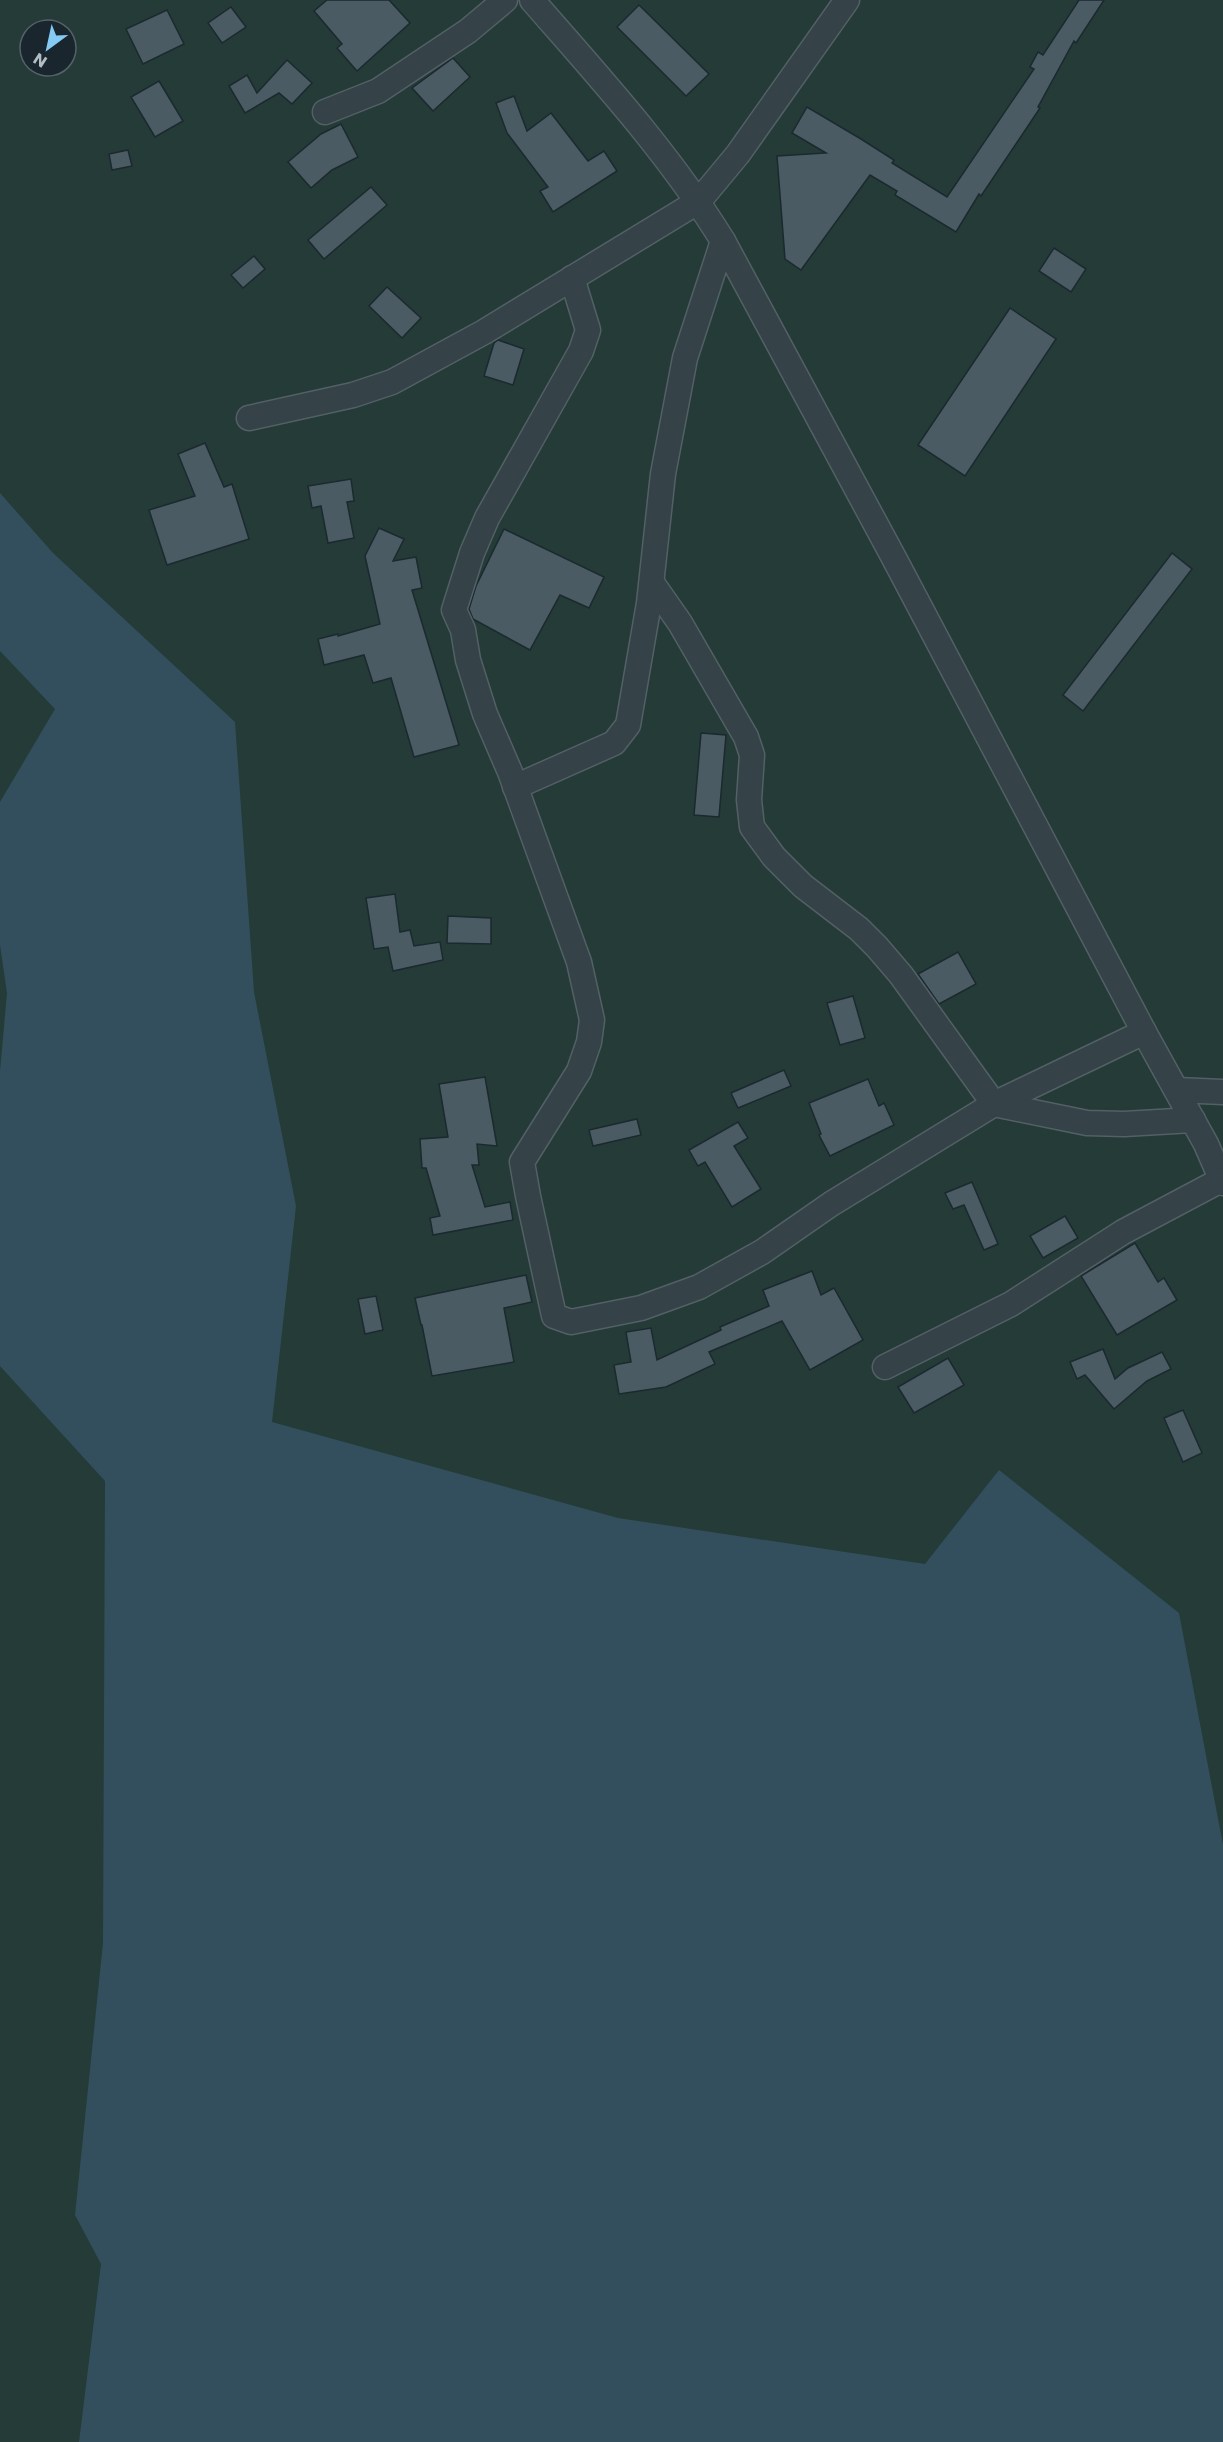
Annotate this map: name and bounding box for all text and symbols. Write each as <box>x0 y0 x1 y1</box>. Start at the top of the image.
north arrow <box>18 18 78 78</box>
text: N <box>29 47 51 73</box>

